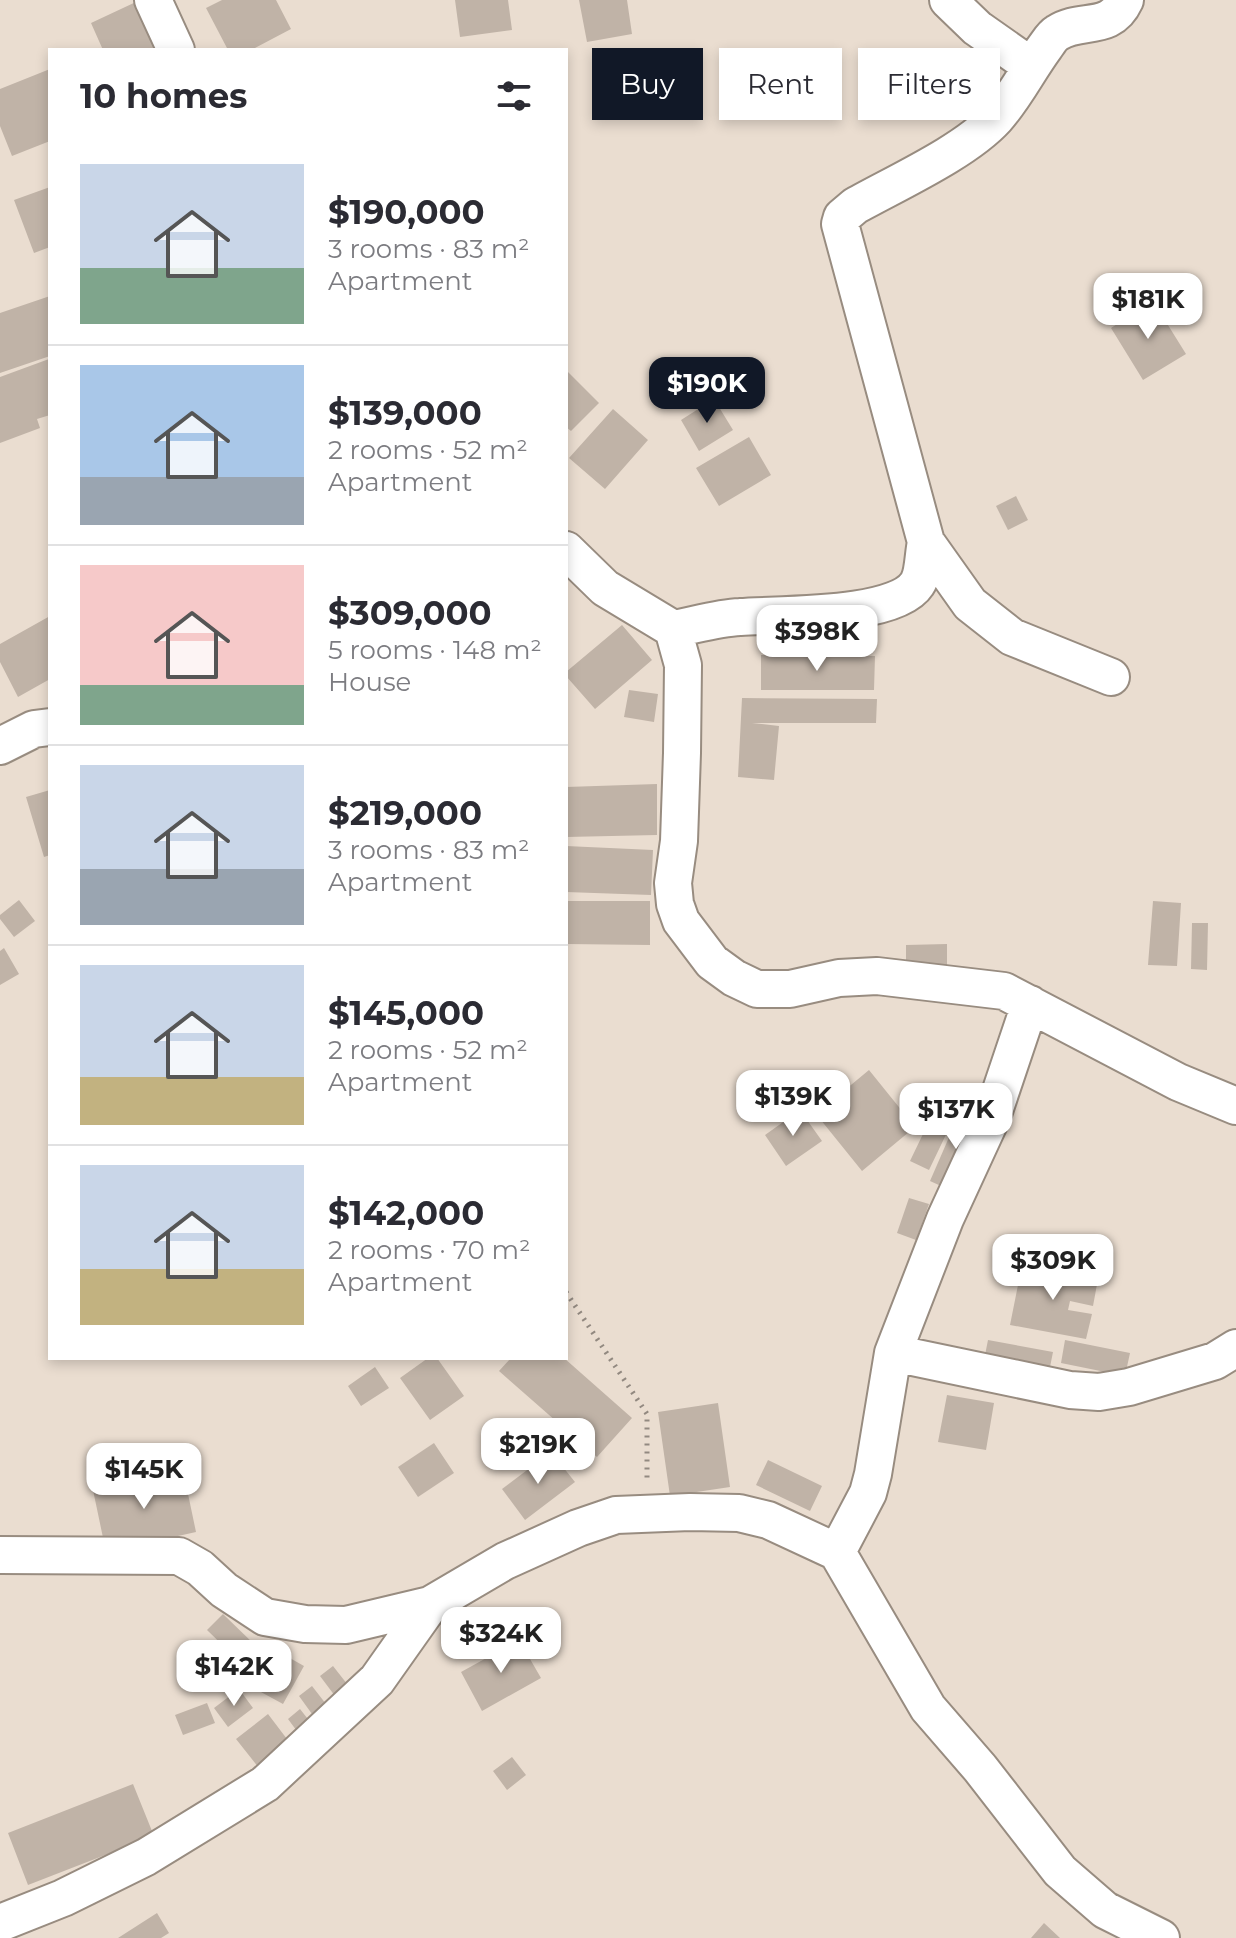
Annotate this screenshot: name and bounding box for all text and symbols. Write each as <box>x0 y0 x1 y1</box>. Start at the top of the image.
chip: Buy <box>592 48 703 120</box>
chip: Rent <box>719 48 842 120</box>
chip: Filters <box>858 48 1000 120</box>
icon: filters <box>492 74 536 118</box>
text: 10 homes <box>80 75 247 117</box>
text: $190,000 <box>328 191 485 233</box>
icon: home <box>144 196 240 292</box>
text: 3 rooms · 83 m² <box>328 233 529 265</box>
text: Apartment <box>328 265 472 297</box>
pin: $181K <box>1092 273 1204 341</box>
text: $181K <box>1111 283 1185 315</box>
pin: $190K <box>651 357 763 425</box>
text: $190K <box>667 367 747 399</box>
text: $139,000 <box>328 392 482 434</box>
icon: home <box>144 397 240 493</box>
text: 2 rooms · 52 m² <box>328 434 528 466</box>
text: Apartment <box>328 466 472 498</box>
text: $309,000 <box>328 592 492 634</box>
icon: home <box>144 597 240 693</box>
pin: $398K <box>761 605 873 673</box>
text: $398K <box>775 615 859 647</box>
text: 5 rooms · 148 m² <box>328 634 542 666</box>
text: House <box>328 666 411 698</box>
text: $219,000 <box>328 792 482 834</box>
icon: home <box>144 797 240 893</box>
text: 3 rooms · 83 m² <box>328 834 529 866</box>
text: Apartment <box>328 866 472 898</box>
text: $145,000 <box>328 992 484 1034</box>
icon: home <box>144 997 240 1093</box>
text: 2 rooms · 52 m² <box>328 1034 528 1066</box>
text: Apartment <box>328 1066 472 1098</box>
pin: $139K <box>737 1070 849 1138</box>
text: $139K <box>754 1080 832 1112</box>
pin: $137K <box>900 1083 1012 1151</box>
text: $137K <box>917 1093 995 1125</box>
text: $142,000 <box>328 1192 484 1234</box>
icon: home <box>144 1197 240 1293</box>
text: 2 rooms · 70 m² <box>328 1234 530 1266</box>
pin: $309K <box>997 1234 1109 1302</box>
text: $309K <box>1010 1244 1096 1276</box>
text: Apartment <box>328 1266 472 1298</box>
pin: $219K <box>482 1418 594 1486</box>
text: $219K <box>499 1428 577 1460</box>
pin: $145K <box>88 1443 200 1511</box>
text: $145K <box>104 1453 184 1485</box>
pin: $324K <box>445 1607 557 1675</box>
text: $324K <box>459 1617 543 1649</box>
pin: $142K <box>178 1640 290 1708</box>
text: $142K <box>194 1650 274 1682</box>

